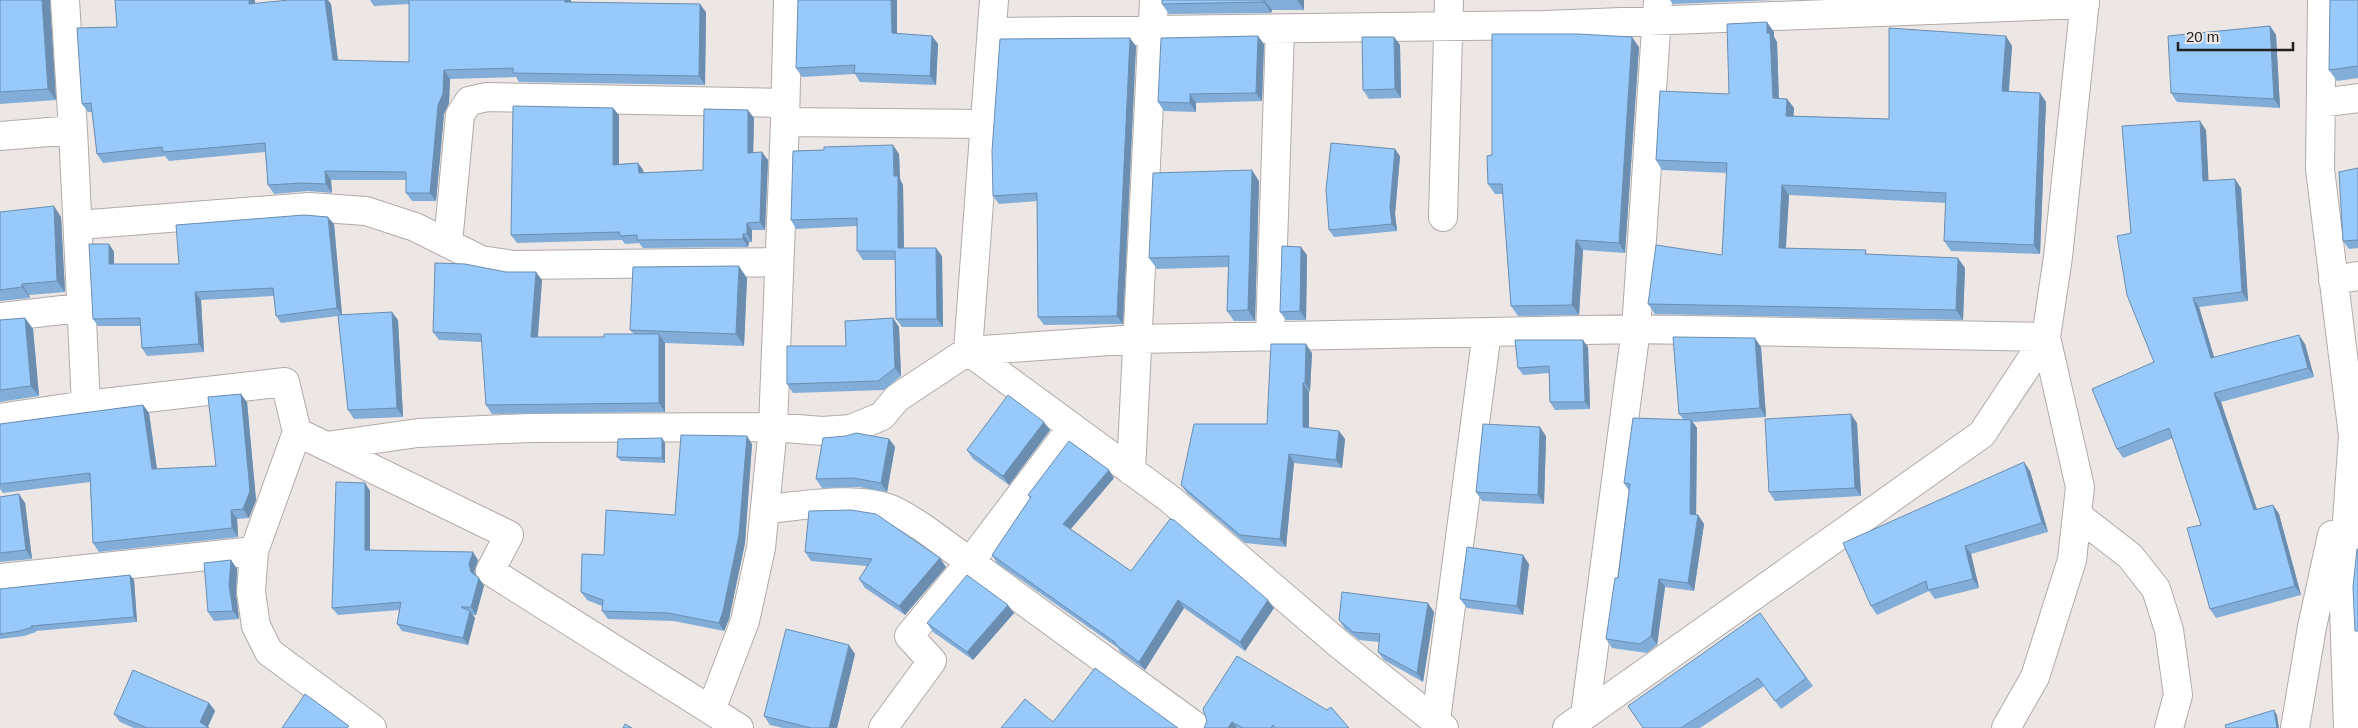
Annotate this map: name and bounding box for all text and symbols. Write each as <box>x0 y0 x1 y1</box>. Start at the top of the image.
scale bar <box>2178 20 2293 52</box>
text: 20 m <box>2186 28 2219 45</box>

